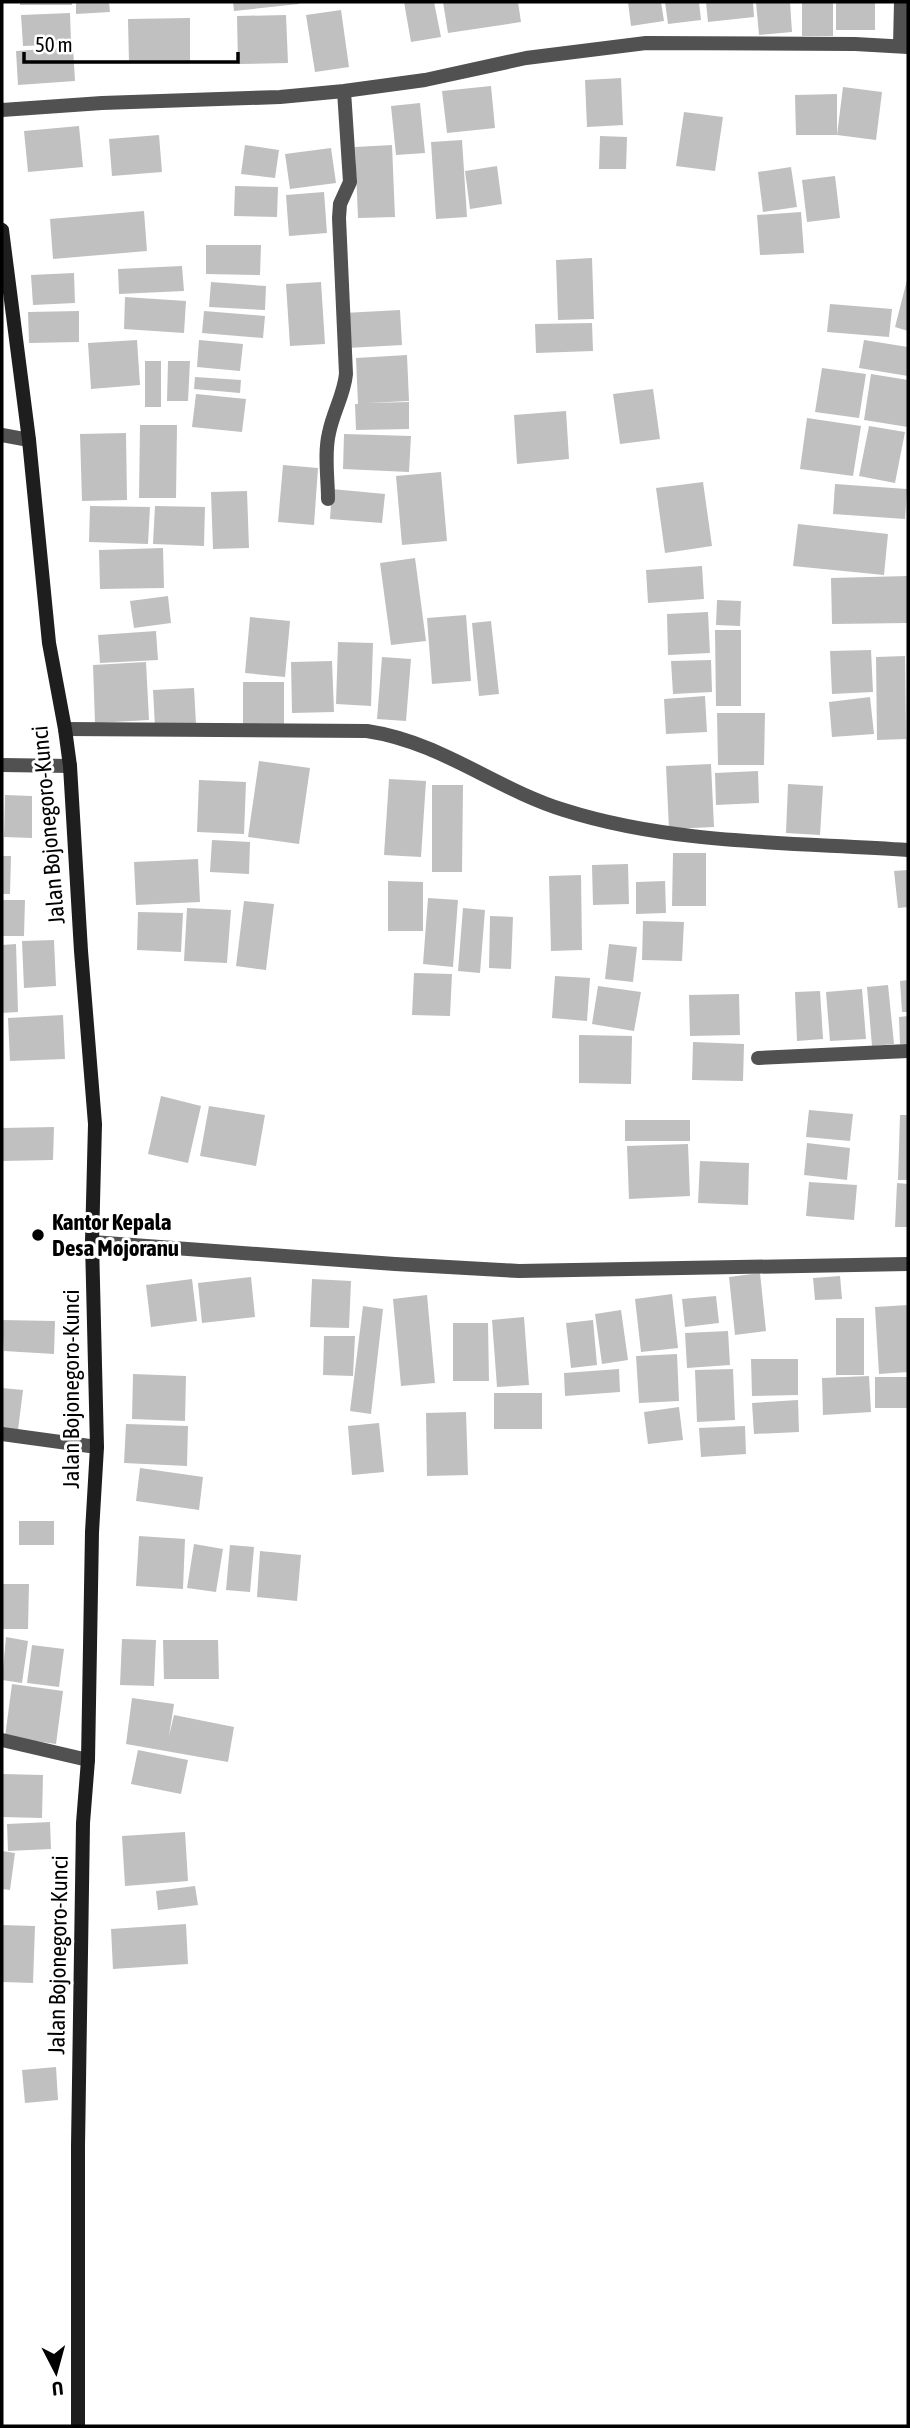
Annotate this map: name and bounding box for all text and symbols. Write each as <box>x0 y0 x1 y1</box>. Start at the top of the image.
scale bar <box>24 21 238 65</box>
text: 50 m <box>35 32 73 56</box>
street label: Jalan Bojonegoro-Kunci <box>26 725 70 925</box>
place label: Kantor Kepala Desa Mojoranu <box>52 1209 179 1261</box>
marker: Kantor Kepala Desa Mojoranu <box>30 1227 46 1243</box>
street label: Jalan Bojonegoro-Kunci <box>58 1289 84 1489</box>
street label: Jalan Bojonegoro-Kunci <box>43 1855 73 2055</box>
north arrow <box>21 2337 91 2407</box>
text: U <box>51 2377 65 2400</box>

